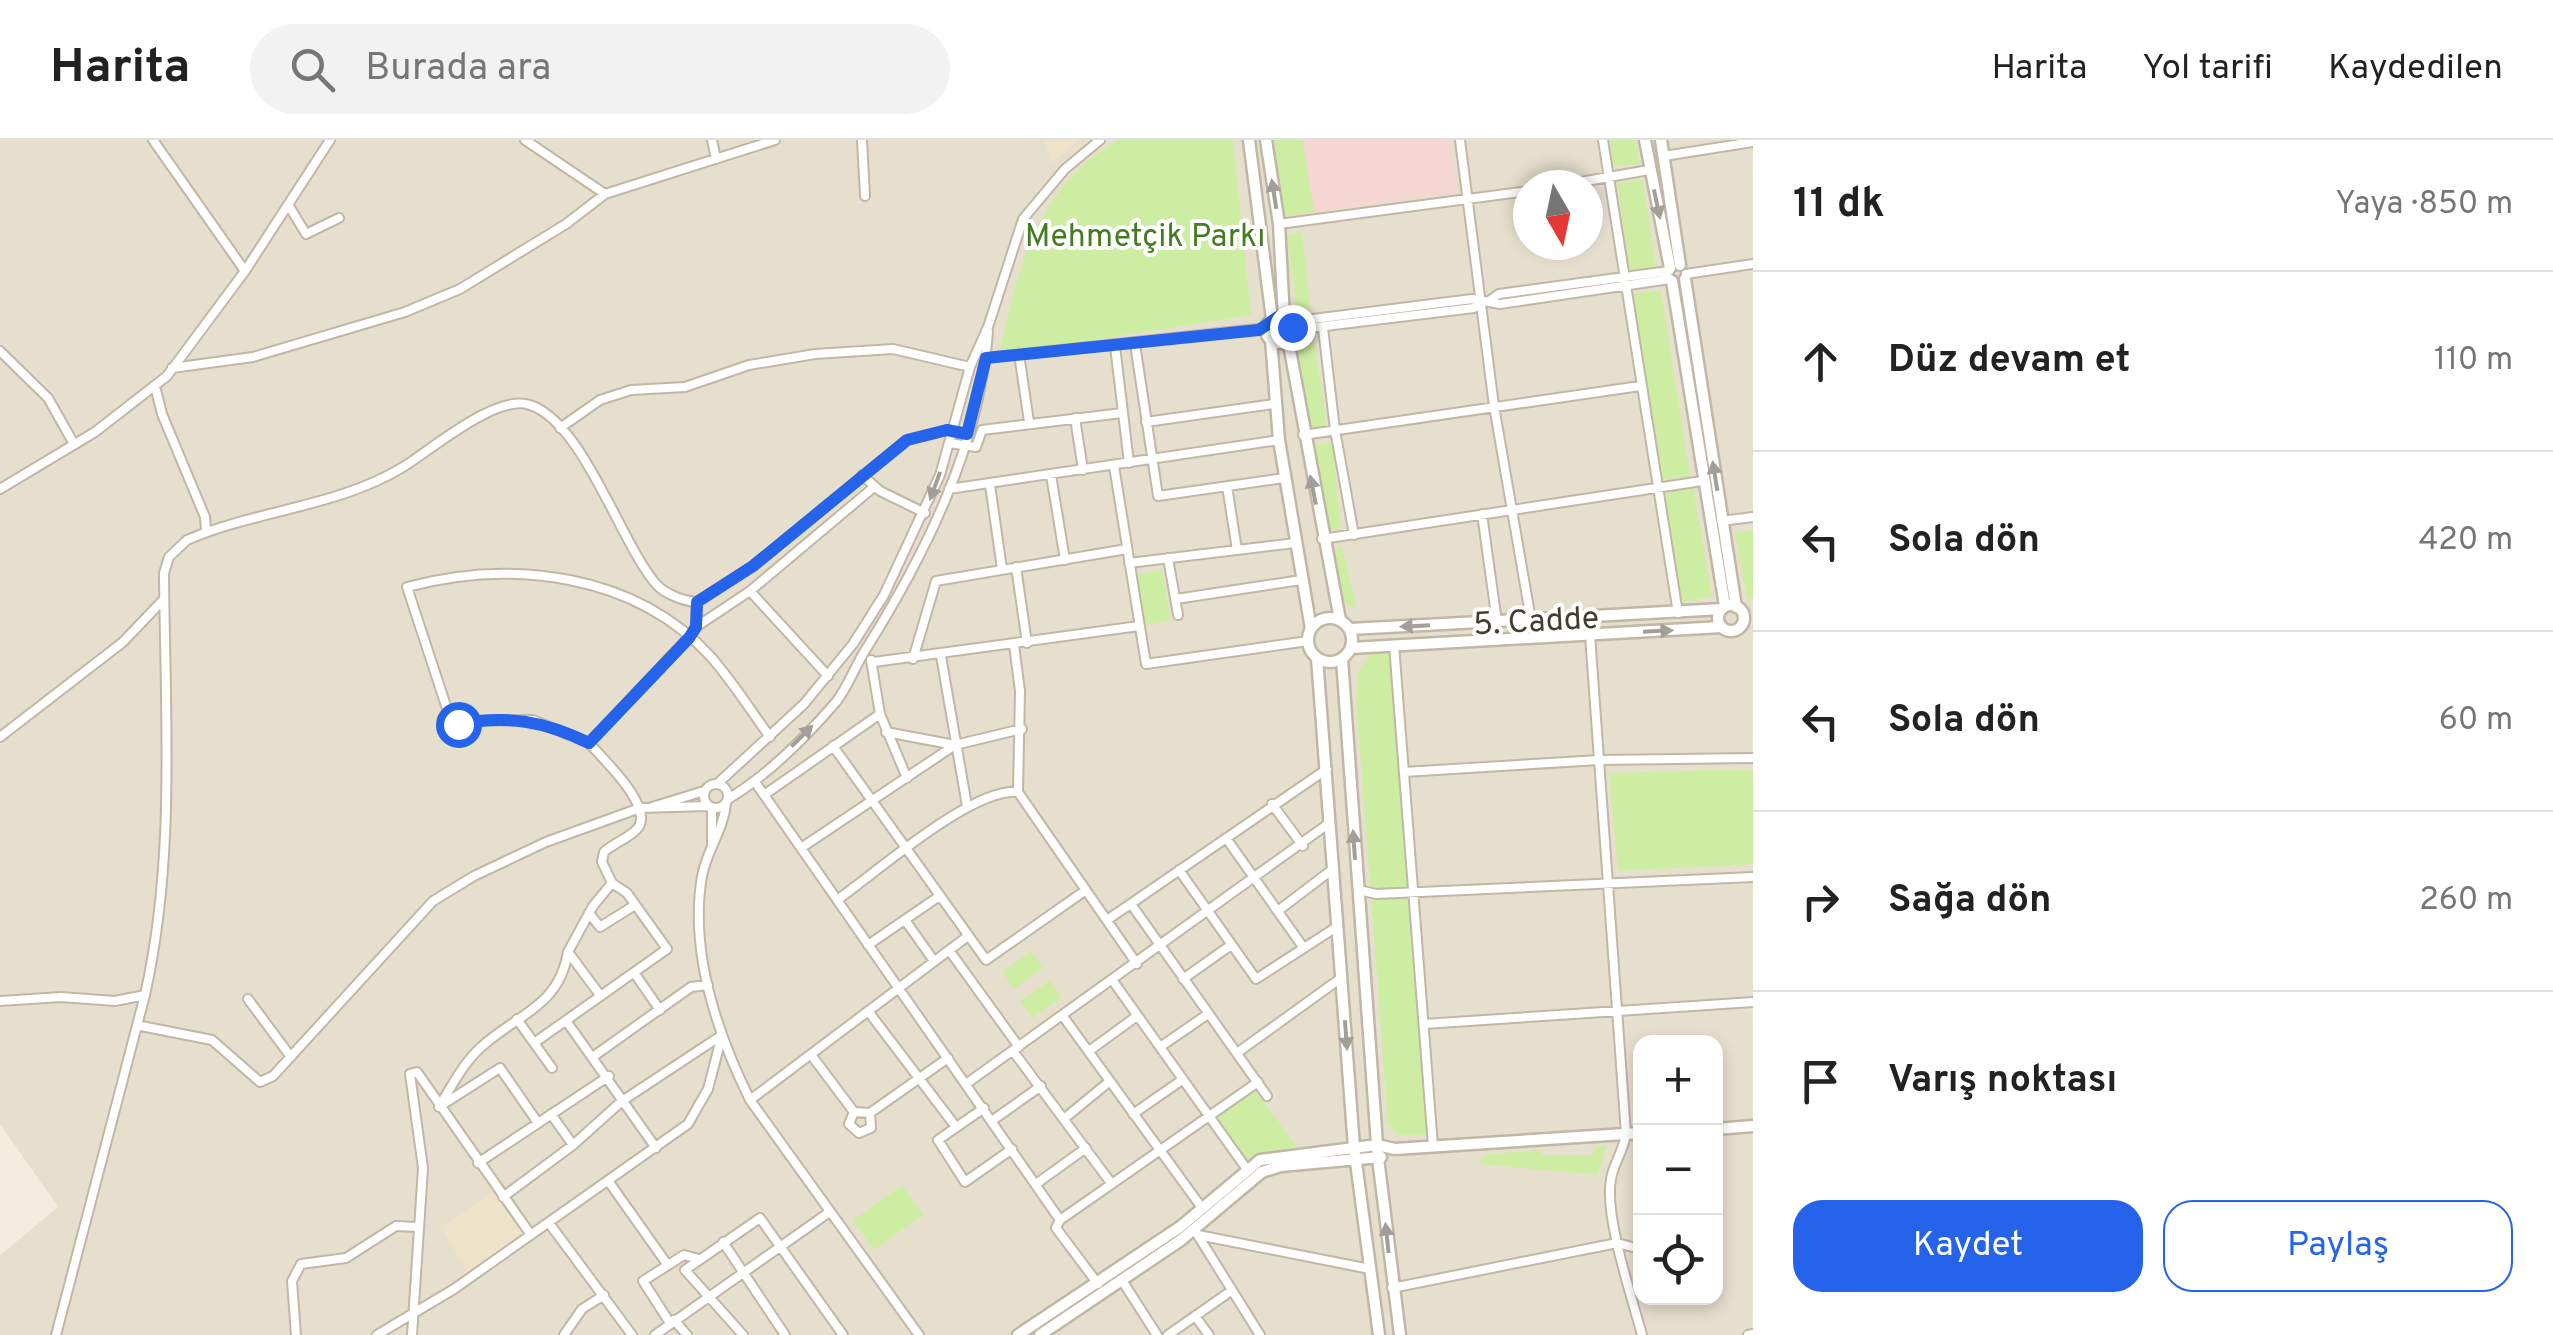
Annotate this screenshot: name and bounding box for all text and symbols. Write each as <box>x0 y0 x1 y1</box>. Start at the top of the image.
search box <box>250 24 950 114</box>
text: Harita <box>50 39 190 99</box>
icon: search <box>285 42 340 97</box>
text: Burada ara <box>365 45 551 94</box>
text: Harita <box>1991 47 2087 91</box>
text: Yol tarifi <box>2142 47 2273 91</box>
text: Kaydedilen <box>2328 47 2503 91</box>
north arrow <box>1513 170 1603 260</box>
one-way arrow <box>1266 178 1281 209</box>
text: 11 dk <box>1793 179 1885 232</box>
text: Yaya · 850 m <box>2335 185 2513 225</box>
one-way arrow <box>1649 189 1665 220</box>
park label: Mehmetçik Parkı <box>1025 218 1265 258</box>
route end <box>1270 305 1316 351</box>
icon: ahead <box>1793 334 1848 389</box>
text: Düz devam et <box>1888 337 2130 386</box>
text: 110 m <box>2434 341 2513 381</box>
one-way arrow <box>1706 460 1722 491</box>
one-way arrow <box>927 471 942 501</box>
one-way arrow <box>1305 474 1320 505</box>
icon: left <box>1793 514 1848 569</box>
text: Sola dön <box>1888 517 2040 566</box>
text: 420 m <box>2418 521 2513 561</box>
street label: 5. Cadde <box>1472 600 1600 646</box>
one-way arrow <box>1399 619 1431 635</box>
one-way arrow <box>1642 623 1674 639</box>
icon: left <box>1793 694 1848 749</box>
text: Sola dön <box>1888 697 2040 746</box>
text: 60 m <box>2439 701 2513 741</box>
route start <box>436 702 482 748</box>
one-way arrow <box>790 724 814 748</box>
one-way arrow <box>1346 828 1362 860</box>
icon: right <box>1793 874 1848 929</box>
text: Sağa dön <box>1888 877 2052 926</box>
text: 260 m <box>2419 881 2513 921</box>
one-way arrow <box>1338 1019 1354 1051</box>
map controls <box>1633 1035 1723 1305</box>
button: + <box>1633 1035 1723 1125</box>
icon: arrive <box>1793 1054 1848 1109</box>
text: Varış noktası <box>1888 1057 2117 1106</box>
button: − <box>1633 1125 1723 1215</box>
button: Kaydet <box>1793 1200 2143 1292</box>
button: Paylaş <box>2163 1200 2513 1292</box>
button: locate <box>1633 1215 1723 1305</box>
one-way arrow <box>1379 1222 1395 1254</box>

